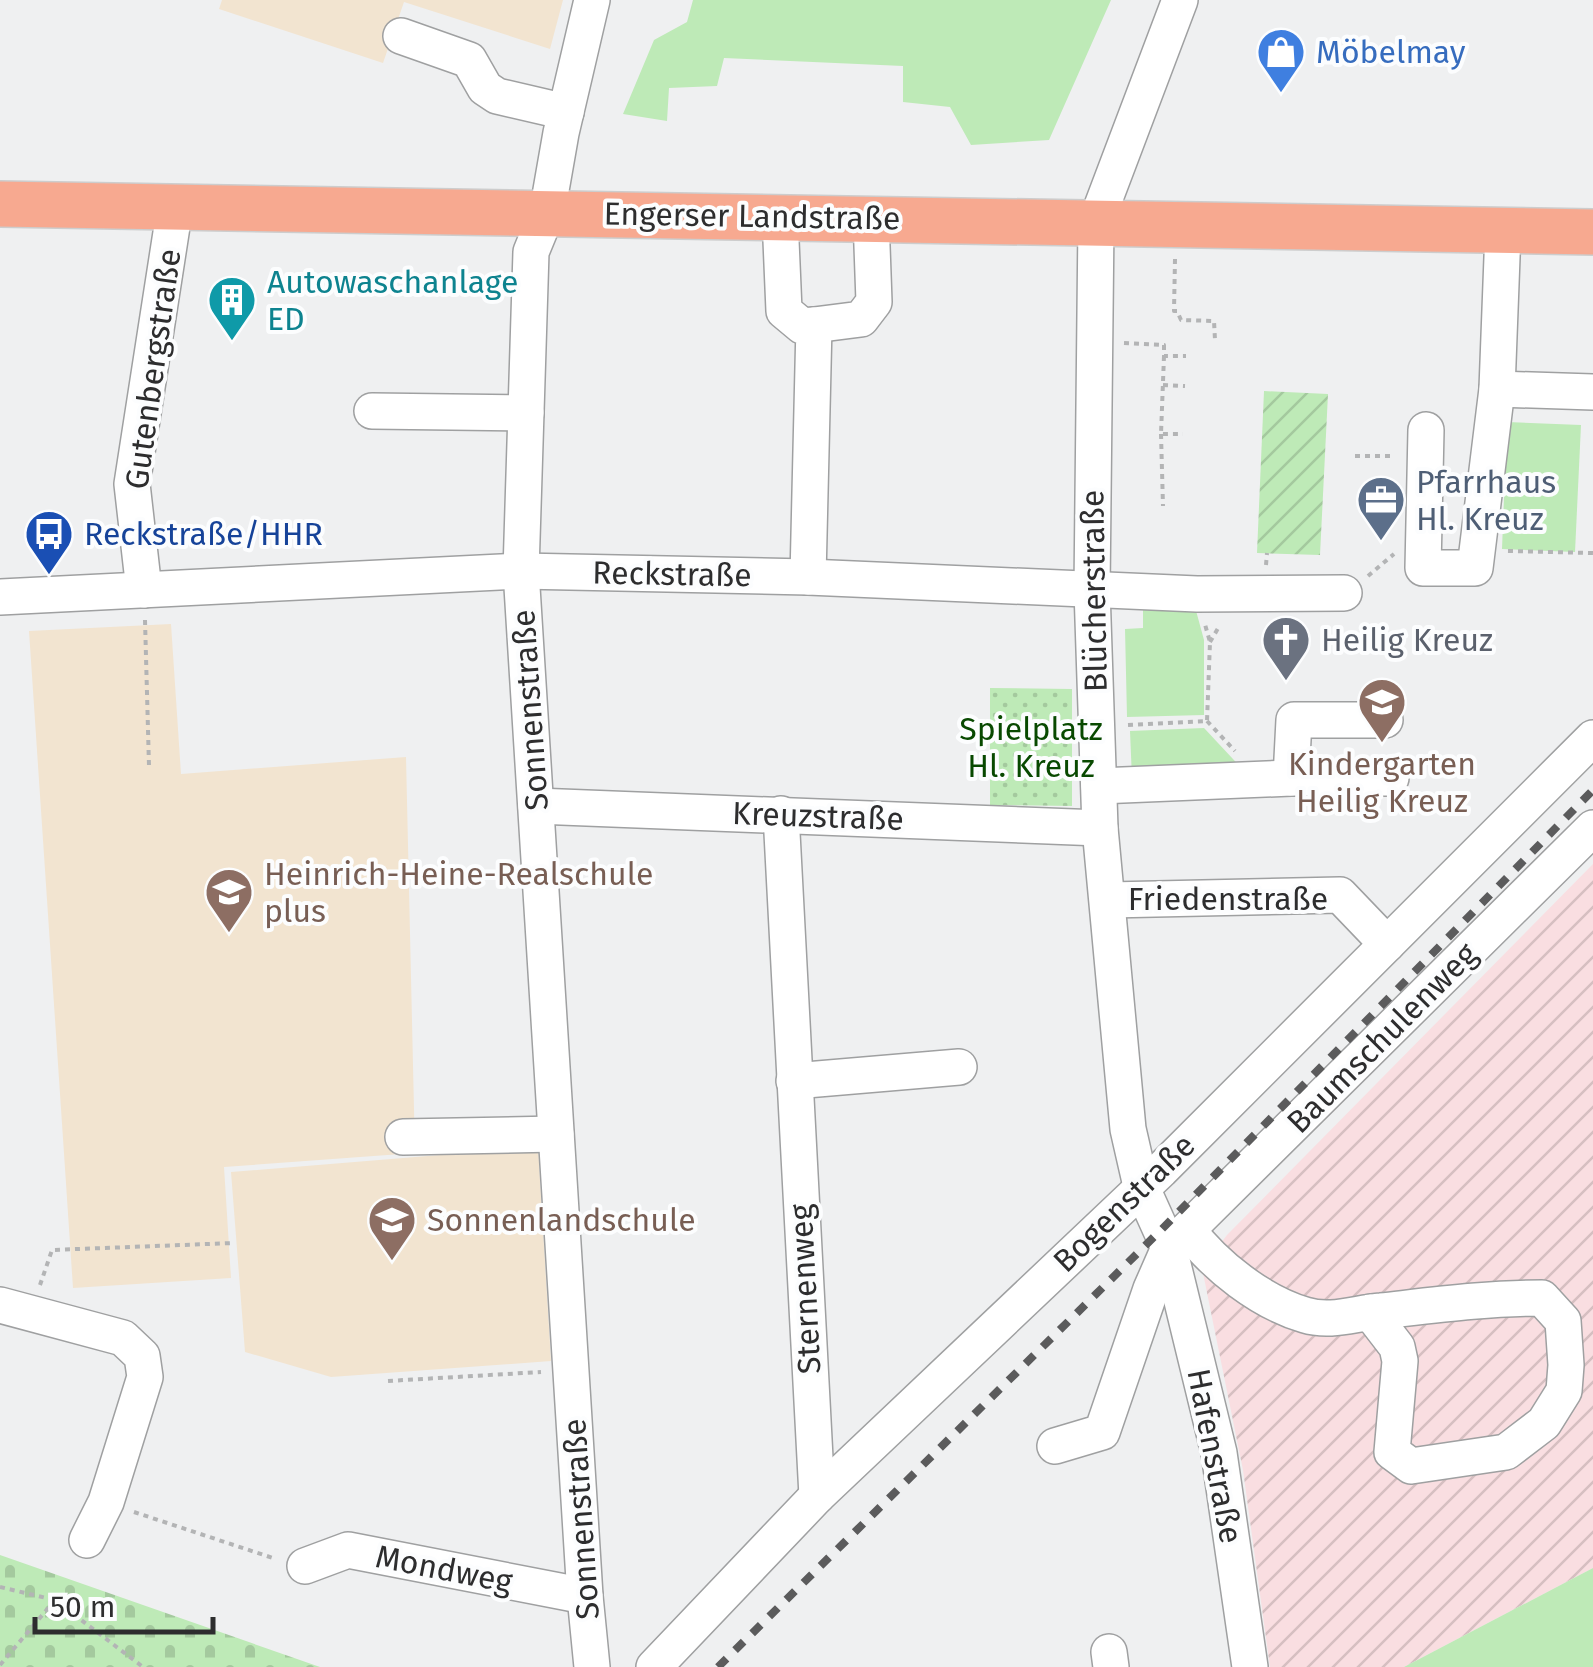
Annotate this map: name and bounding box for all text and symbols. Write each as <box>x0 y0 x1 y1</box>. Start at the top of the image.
shop icon: Möbelmay <box>1255 26 1307 94</box>
place label: Möbelmay <box>1316 33 1466 71</box>
street label: Engerser Landstraße <box>603 194 901 238</box>
street label: Gutenbergstraße <box>117 246 189 492</box>
place label: Autowaschanlage ED <box>267 263 518 338</box>
building icon: Autowaschanlage ED <box>206 274 258 342</box>
place label: Pfarrhaus Hl. Kreuz <box>1416 463 1556 538</box>
office icon: Pfarrhaus Hl. Kreuz <box>1355 474 1407 542</box>
street label: Blücherstraße <box>1073 489 1115 693</box>
bus stop icon: Reckstraße/HHR <box>23 508 75 576</box>
place label: Reckstraße/HHR <box>84 515 323 553</box>
street label: Reckstraße <box>592 554 752 594</box>
street label: Sonnenstraße <box>504 608 556 812</box>
church icon: Heilig Kreuz <box>1260 614 1312 682</box>
place label: Heilig Kreuz <box>1321 621 1493 659</box>
school or university icon: Kindergarten Heilig Kreuz <box>1356 676 1408 744</box>
park label: Spielplatz Hl. Kreuz <box>959 710 1103 785</box>
place label: Kindergarten Heilig Kreuz <box>1288 745 1476 820</box>
street label: Kreuzstraße <box>732 794 904 838</box>
place label: Heinrich-Heine-Realschule plus <box>264 855 653 930</box>
school or university icon: Heinrich-Heine-Realschule plus <box>203 866 255 934</box>
street label: Friedenstraße <box>1128 880 1328 918</box>
street label: Baumschulenweg <box>1279 935 1485 1141</box>
street label: Bogenstraße <box>1045 1126 1203 1280</box>
school or university icon: Sonnenlandschule <box>366 1194 418 1262</box>
place label: Sonnenlandschule <box>427 1201 696 1239</box>
street label: Sternenweg <box>782 1203 828 1375</box>
street label: Hafenstraße <box>1179 1365 1251 1547</box>
street label: Sonnenstraße <box>555 1417 607 1621</box>
street label: Mondweg <box>372 1537 516 1601</box>
scale bar <box>35 1572 212 1634</box>
text: 50 m <box>50 1589 115 1625</box>

